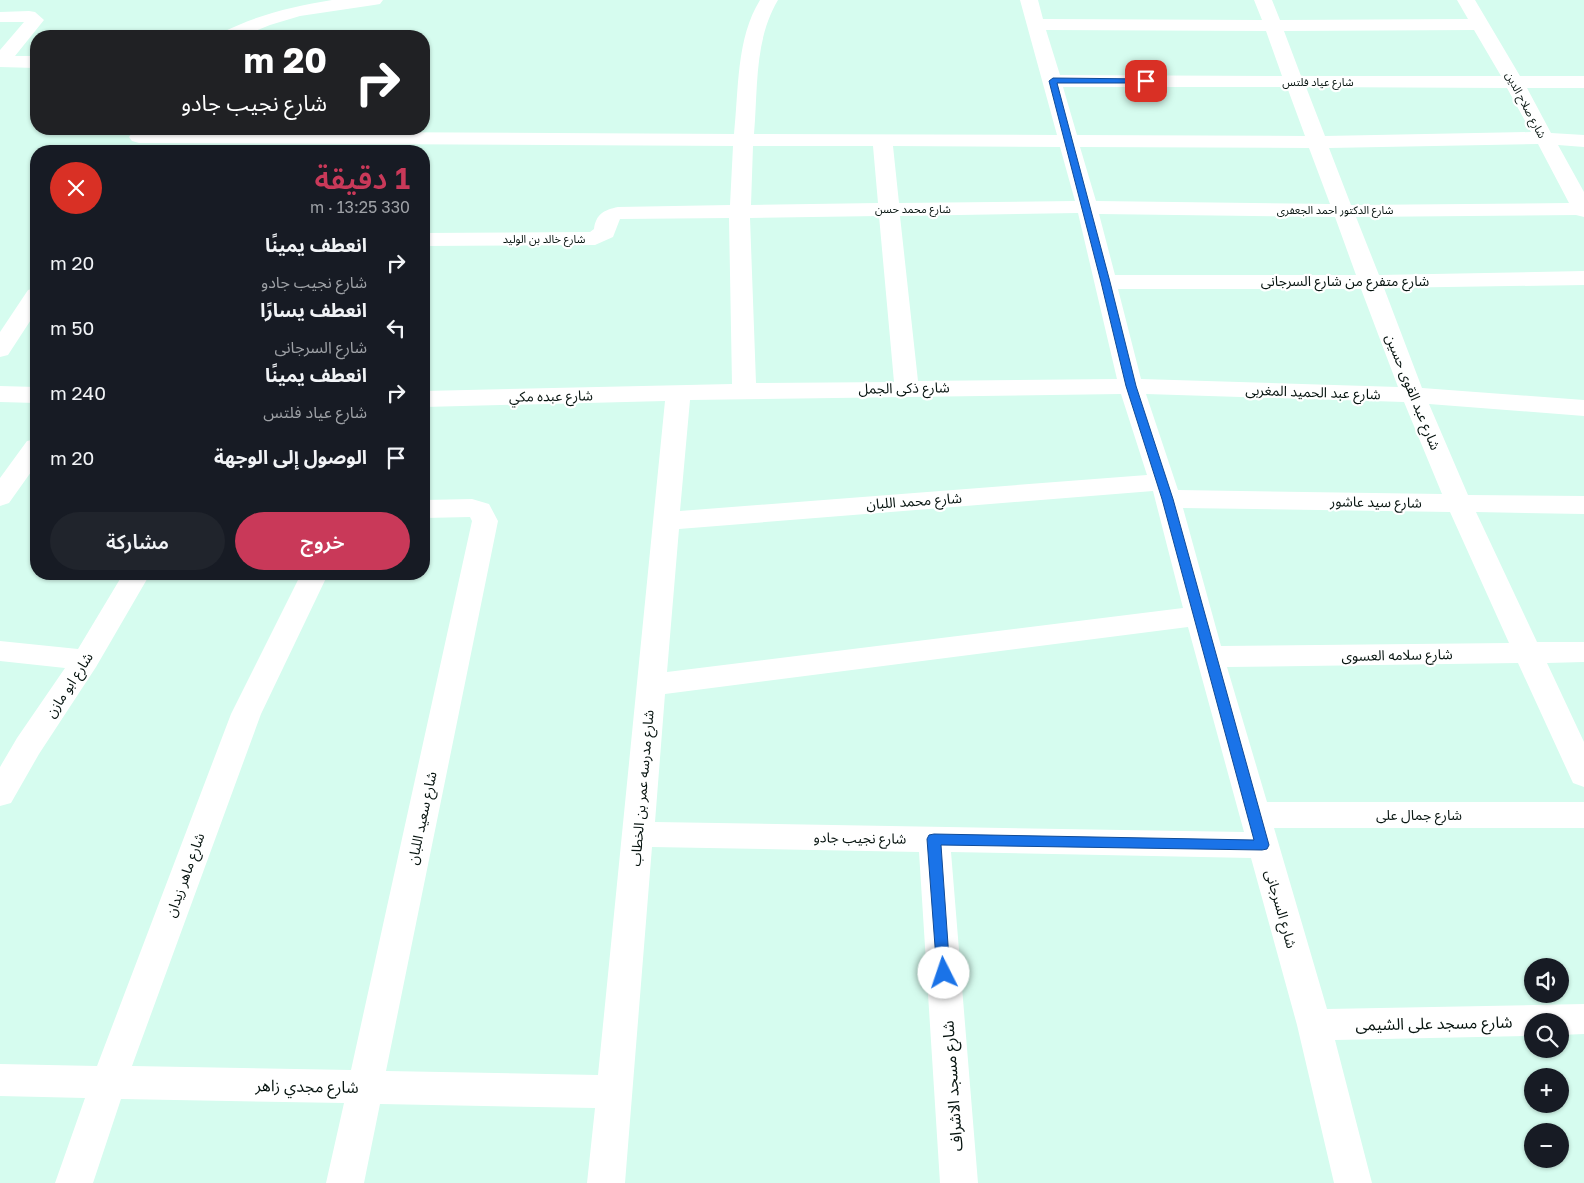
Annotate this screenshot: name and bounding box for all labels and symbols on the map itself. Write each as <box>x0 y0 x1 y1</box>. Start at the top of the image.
pin <box>1125 60 1167 102</box>
street label: شارع صلاح الدين <box>1502 69 1550 141</box>
street label: شارع عياد فلتس <box>1282 75 1354 90</box>
street label: شارع محمد حسن <box>875 202 951 217</box>
street label: شارع الدكتور احمد الجعفرى <box>1277 203 1394 218</box>
street label: شارع خالد بن الوليد <box>503 232 586 247</box>
street label: شارع متفرع من شارع السرجانى <box>1261 272 1429 292</box>
street label: شارع عبد القوى حسين <box>1380 331 1445 454</box>
street label: شارع ذكى الجمل <box>858 378 950 400</box>
street label: شارع عبد الحميد المغربى <box>1245 381 1381 405</box>
street label: شارع عبده مكي <box>509 386 593 408</box>
street label: شارع محمد اللبان <box>866 489 963 515</box>
street label: شارع سيد عاشور <box>1329 492 1422 514</box>
street label: شارع سلامه العسوى <box>1341 645 1453 667</box>
street label: شارع ابو مازن <box>41 649 98 722</box>
street label: شارع مدرسه عمر بن الخطاب <box>626 709 660 867</box>
street label: شارع سعيد اللبان <box>403 770 443 867</box>
street label: شارع جمال على <box>1376 806 1462 826</box>
street label: شارع نجيب جادو <box>813 828 907 850</box>
street label: شارع ماهر زيدان <box>161 830 210 920</box>
street label: شارع السرجانى <box>1259 868 1301 951</box>
position arrow <box>917 946 969 998</box>
street label: شارع مسجد على الشيمى <box>1355 1012 1513 1037</box>
street label: شارع مسجد الاشراف <box>937 1020 970 1152</box>
street label: شارع مجدي زاهر <box>254 1075 359 1100</box>

